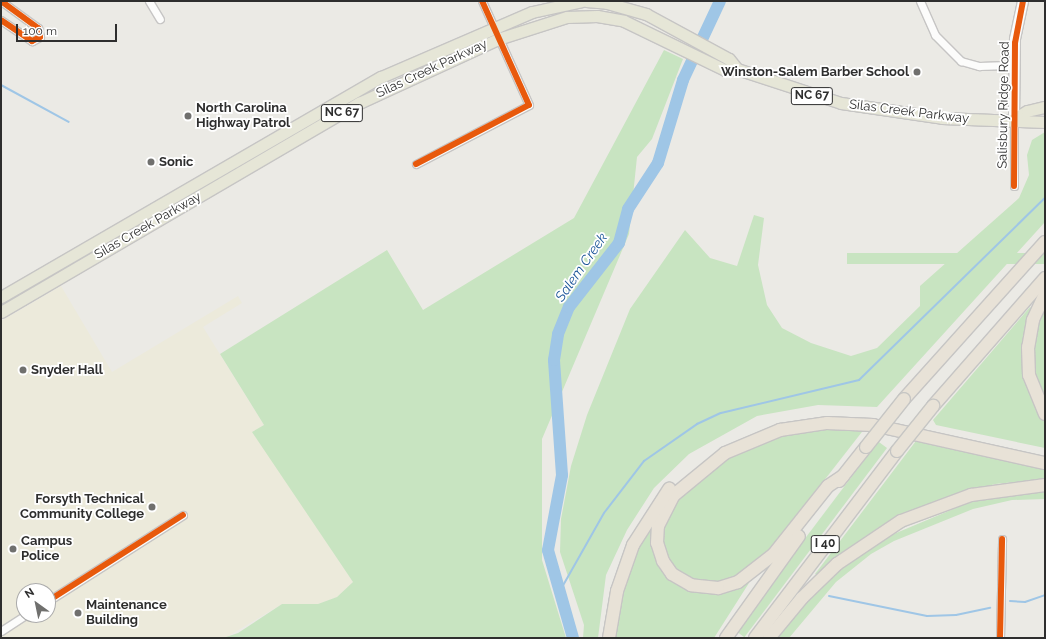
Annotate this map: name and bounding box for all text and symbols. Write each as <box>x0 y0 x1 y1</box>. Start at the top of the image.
scale bar <box>18 16 119 42</box>
text: 100 m <box>23 24 57 38</box>
street label: Silas Creek Parkway <box>374 36 490 102</box>
street label: Salisbury Ridge Road <box>995 41 1013 169</box>
place label: Winston-Salem Barber School <box>721 64 909 80</box>
marker: Winston-Salem Barber School <box>912 67 922 77</box>
road number: NC 67 <box>790 86 834 106</box>
street label: Silas Creek Parkway <box>848 97 970 127</box>
place label: North Carolina Highway Patrol <box>196 101 291 132</box>
road number: NC 67 <box>320 103 364 123</box>
marker: North Carolina Highway Patrol <box>183 111 193 121</box>
place label: Sonic <box>159 154 193 170</box>
marker: Sonic <box>146 157 156 167</box>
street label: Silas Creek Parkway <box>92 189 204 263</box>
water label: Salem Creek <box>551 230 611 304</box>
place label: Snyder Hall <box>31 362 103 378</box>
marker: Snyder Hall <box>18 365 28 375</box>
place label: Forsyth Technical Community College <box>20 492 144 523</box>
marker: Forsyth Technical Community College <box>147 502 157 512</box>
place label: Campus Police <box>21 534 72 565</box>
road number: I 40 <box>810 534 840 554</box>
marker: Campus Police <box>8 544 18 554</box>
north arrow <box>16 583 56 623</box>
text: N <box>23 586 37 601</box>
place label: Maintenance Building <box>86 598 167 629</box>
marker: Maintenance Building <box>73 608 83 618</box>

